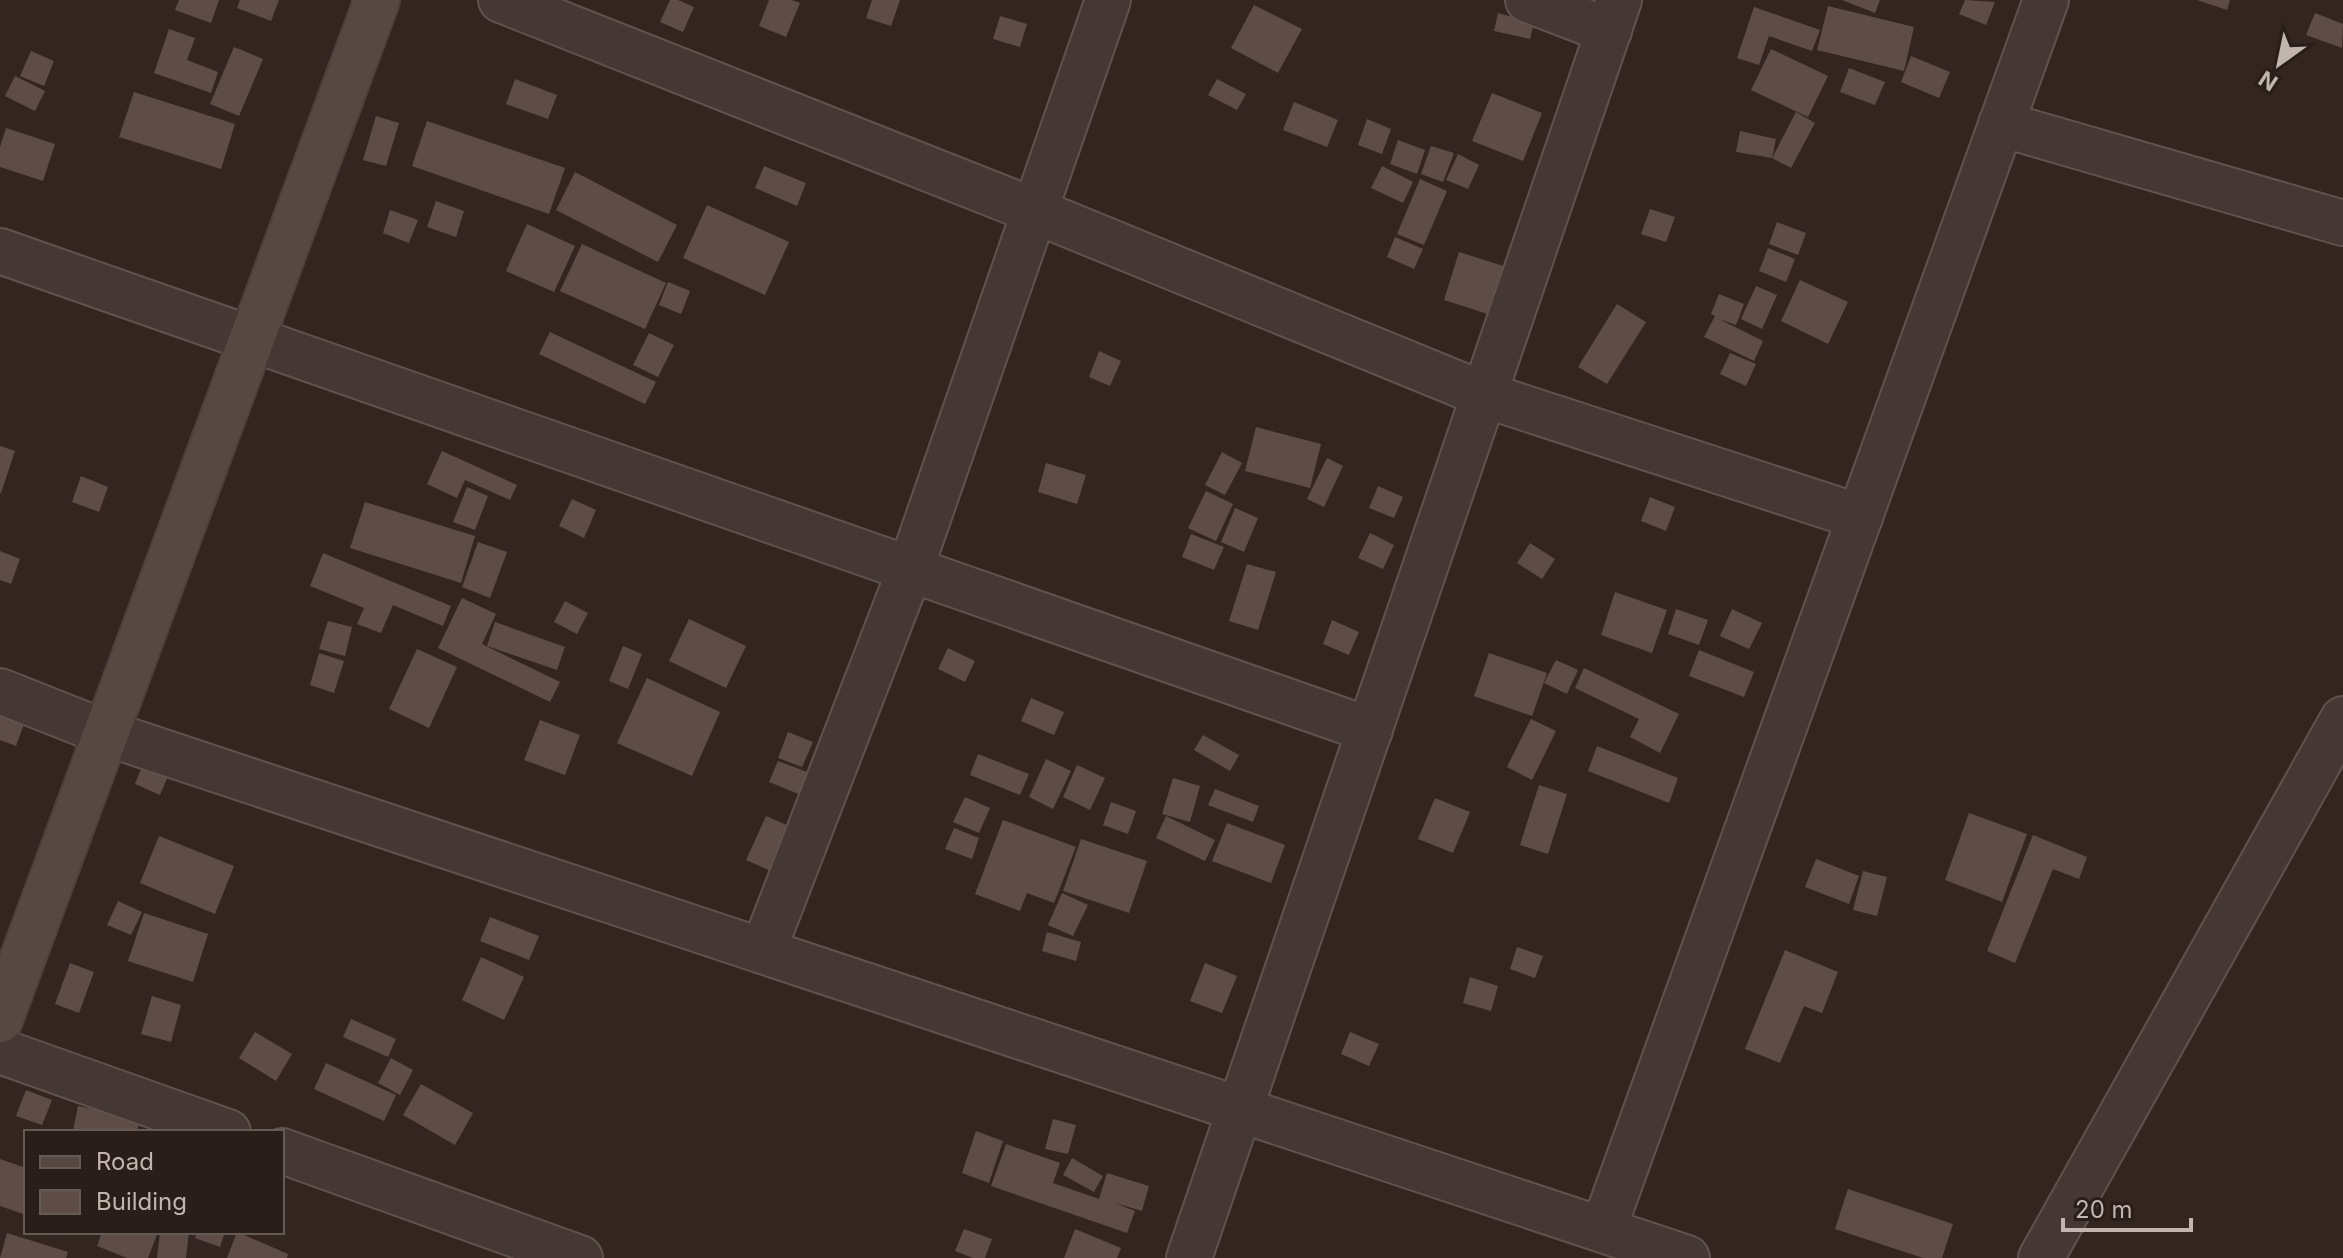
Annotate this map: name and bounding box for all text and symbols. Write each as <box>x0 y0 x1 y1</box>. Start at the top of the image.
north arrow <box>2239 24 2319 104</box>
text: N <box>2254 65 2282 96</box>
legend <box>24 1130 284 1234</box>
text: Road <box>96 1147 154 1176</box>
scale bar <box>2063 1182 2191 1232</box>
text: Building <box>96 1187 187 1216</box>
text: 20 m <box>2075 1195 2133 1224</box>

